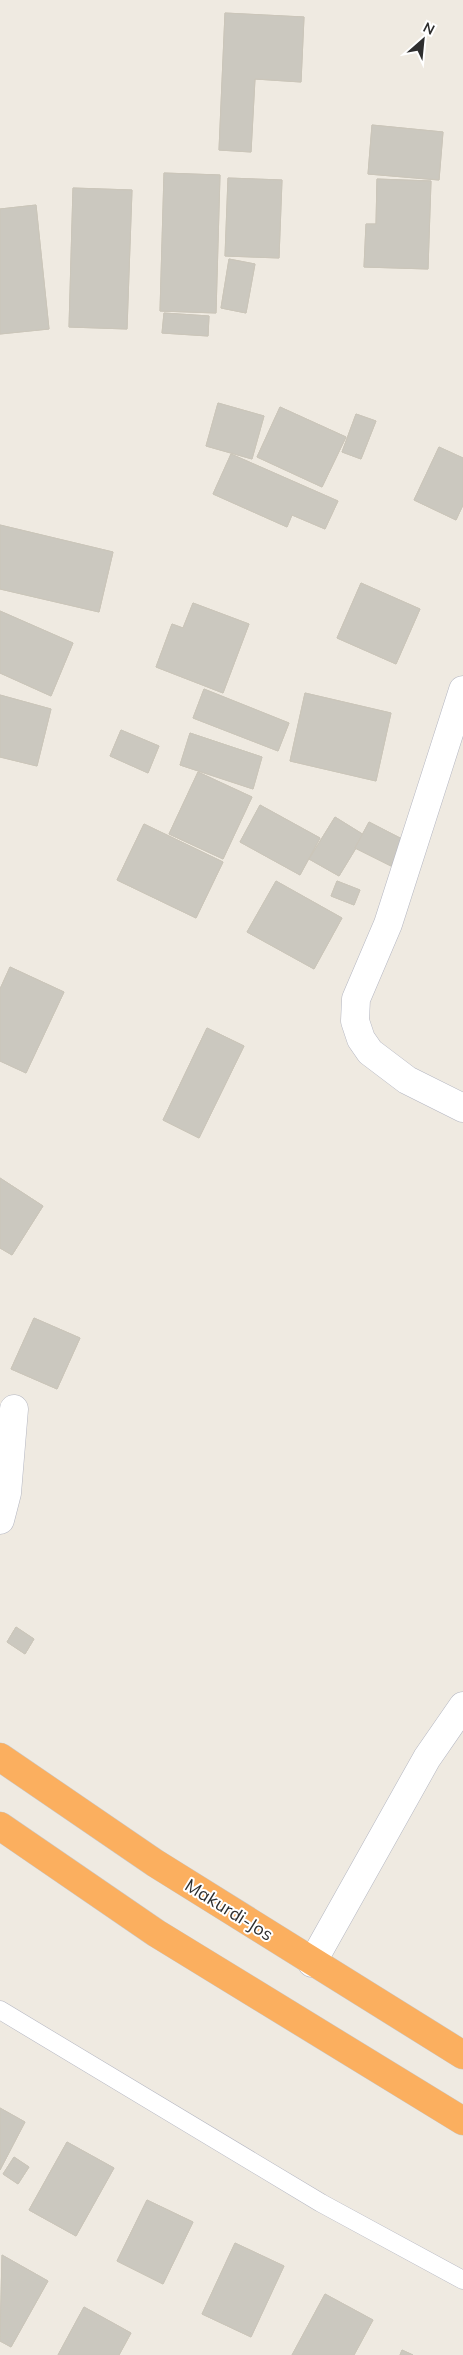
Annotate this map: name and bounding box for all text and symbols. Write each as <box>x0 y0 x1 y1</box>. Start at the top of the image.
north arrow <box>398 15 448 65</box>
text: N <box>420 18 438 39</box>
street label: Makurdi-Jos <box>181 1873 278 1946</box>

